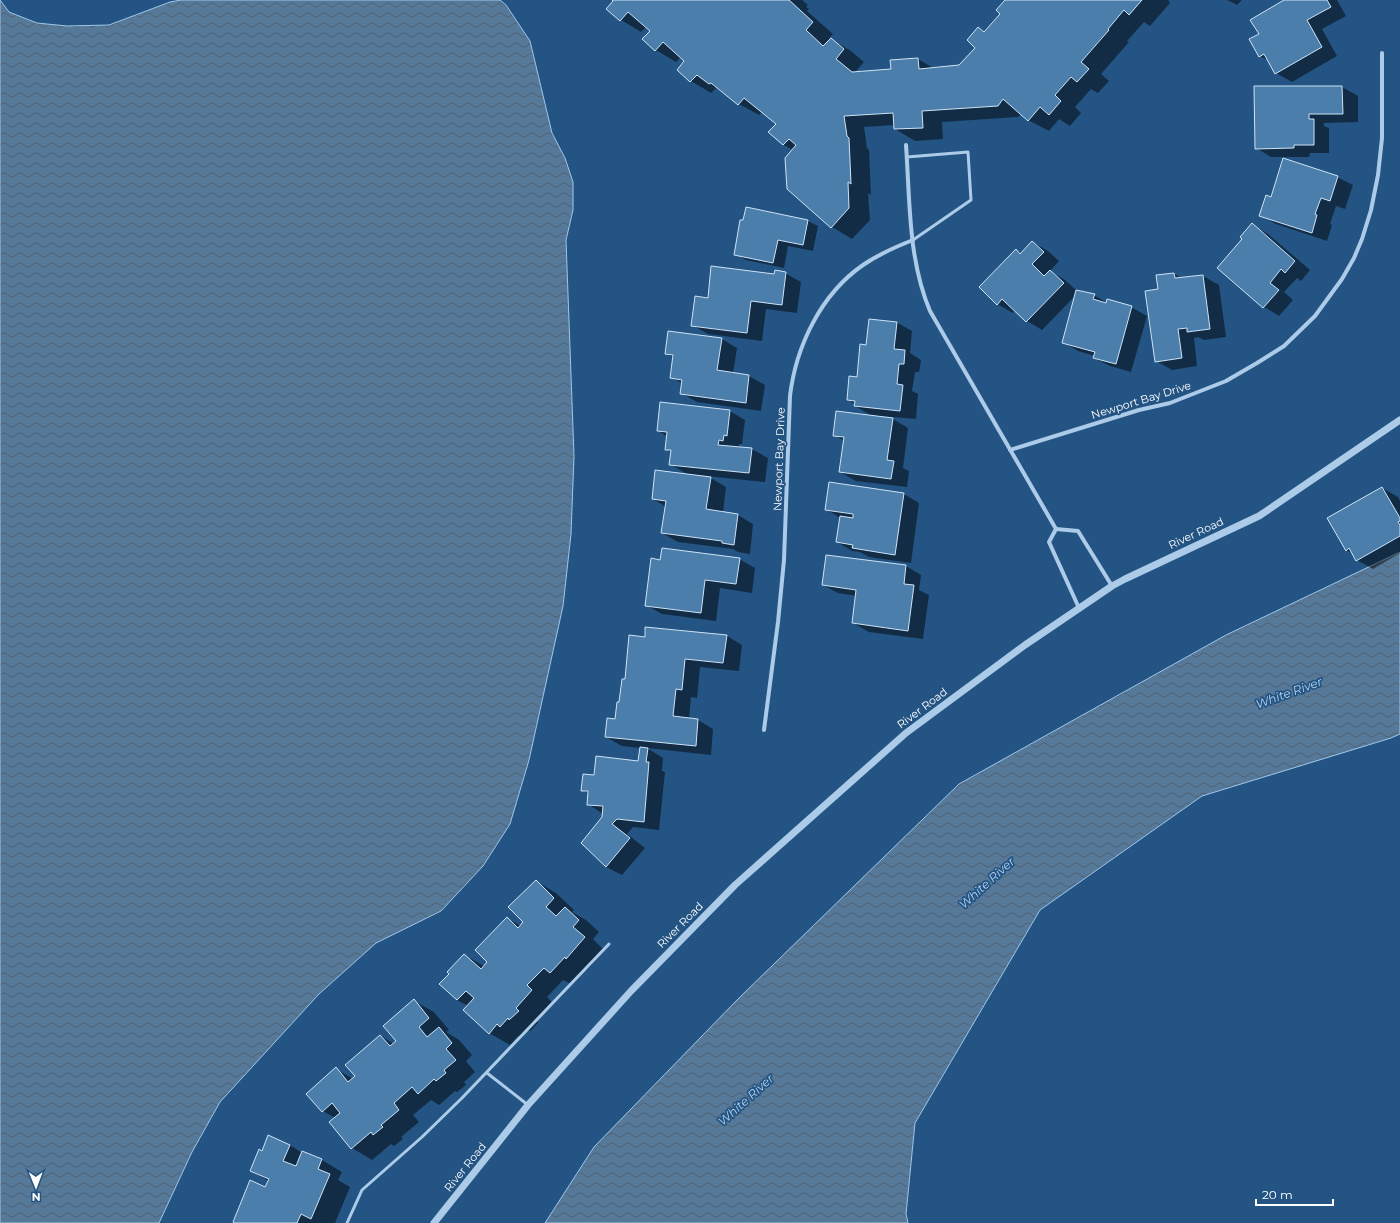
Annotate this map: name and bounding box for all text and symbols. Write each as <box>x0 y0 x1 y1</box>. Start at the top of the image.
street label: Newport Bay Drive <box>1089 378 1193 422</box>
street label: Newport Bay Drive <box>770 407 788 511</box>
street label: River Road <box>1166 514 1226 552</box>
water label: White River <box>1254 674 1324 711</box>
street label: River Road <box>894 685 950 731</box>
water label: White River <box>956 854 1018 911</box>
street label: River Road <box>654 899 706 951</box>
water label: White River <box>715 1071 777 1128</box>
street label: River Road <box>441 1140 489 1194</box>
north arrow <box>16 1167 56 1207</box>
scale bar <box>1256 1181 1333 1207</box>
text: 20 m <box>1262 1187 1293 1202</box>
text: N <box>32 1190 41 1204</box>

